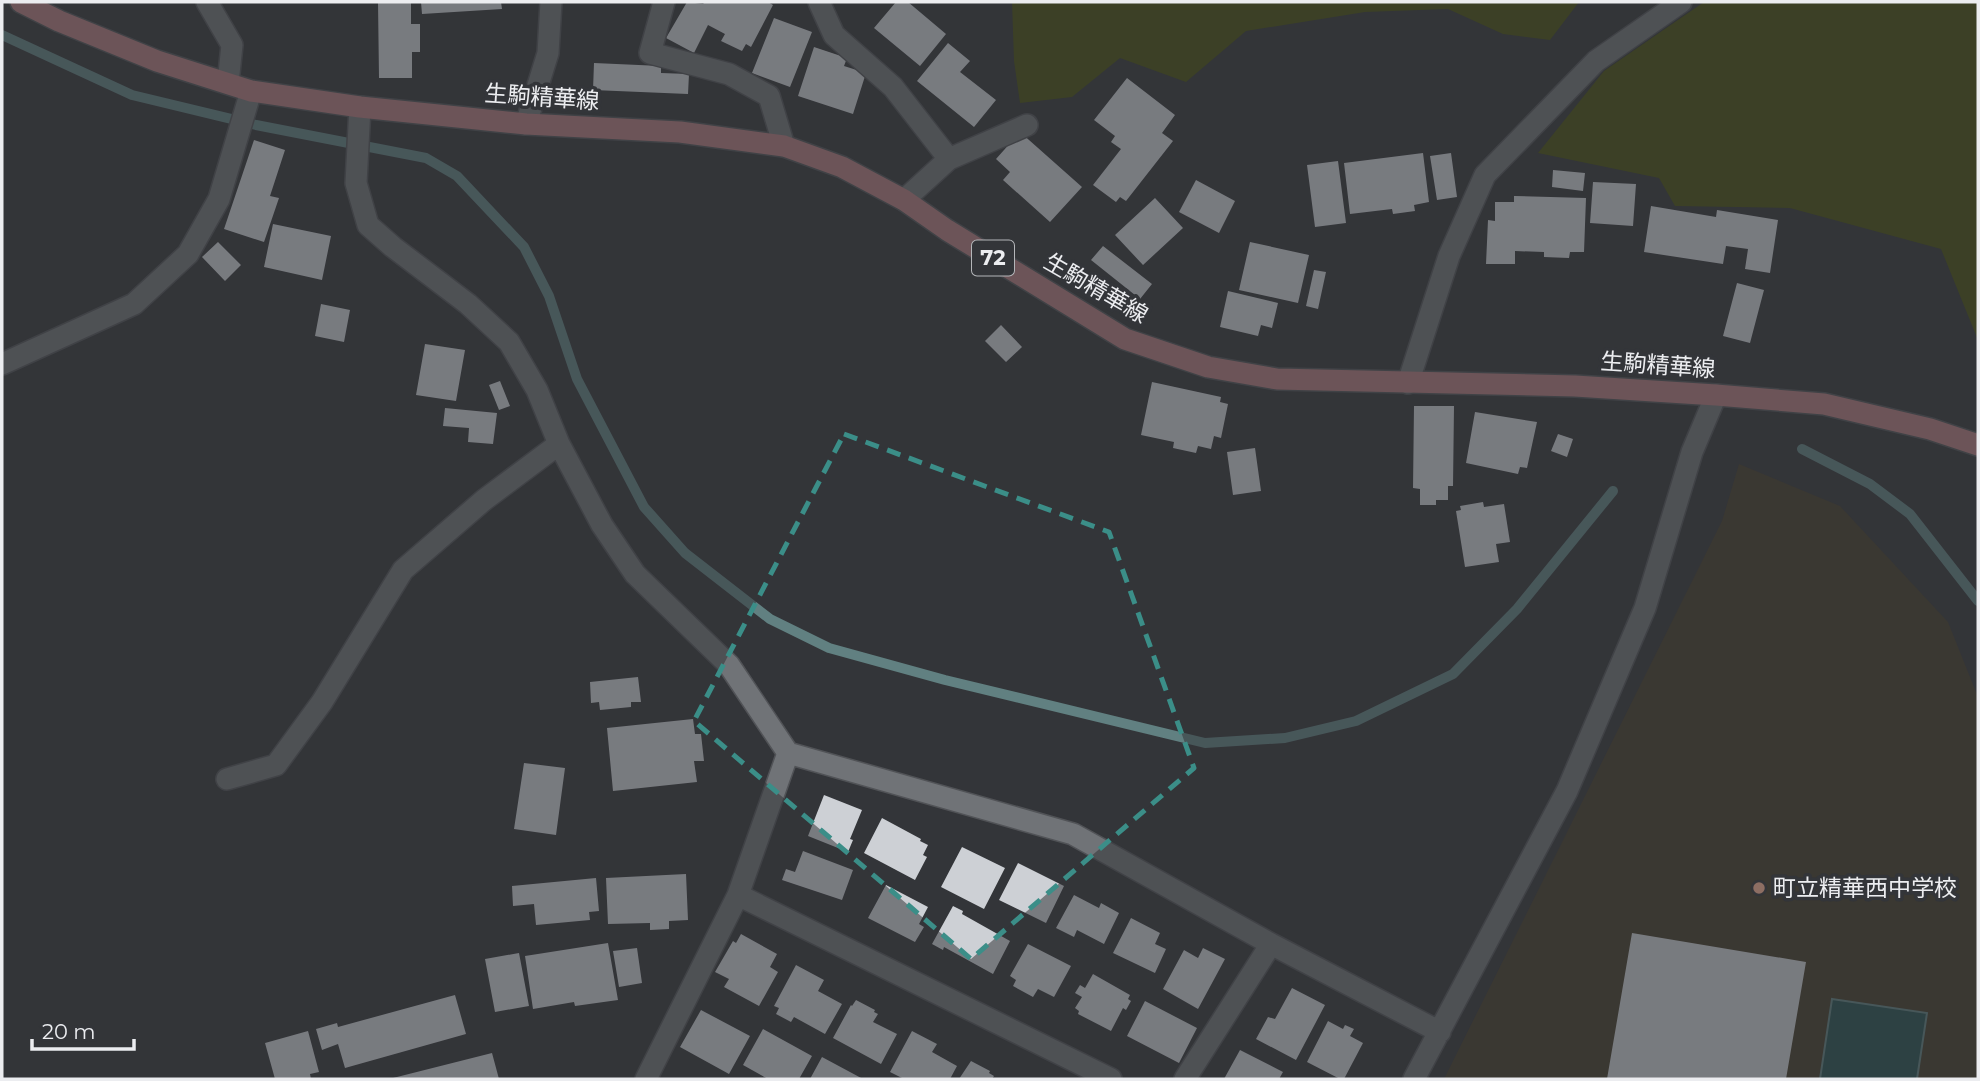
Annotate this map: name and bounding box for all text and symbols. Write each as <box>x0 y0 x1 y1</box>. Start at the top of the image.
street label: 生駒精華線 <box>484 79 600 115</box>
road number: 72 <box>972 240 1014 276</box>
street label: 生駒精華線 <box>1039 247 1153 329</box>
street label: 生駒精華線 <box>1600 347 1716 383</box>
place label: 町立精華西中学校 <box>1773 874 1957 902</box>
marker: 町立精華西中学校 <box>1751 880 1767 896</box>
scale bar <box>32 1007 133 1052</box>
text: 20 m <box>42 1019 96 1044</box>

